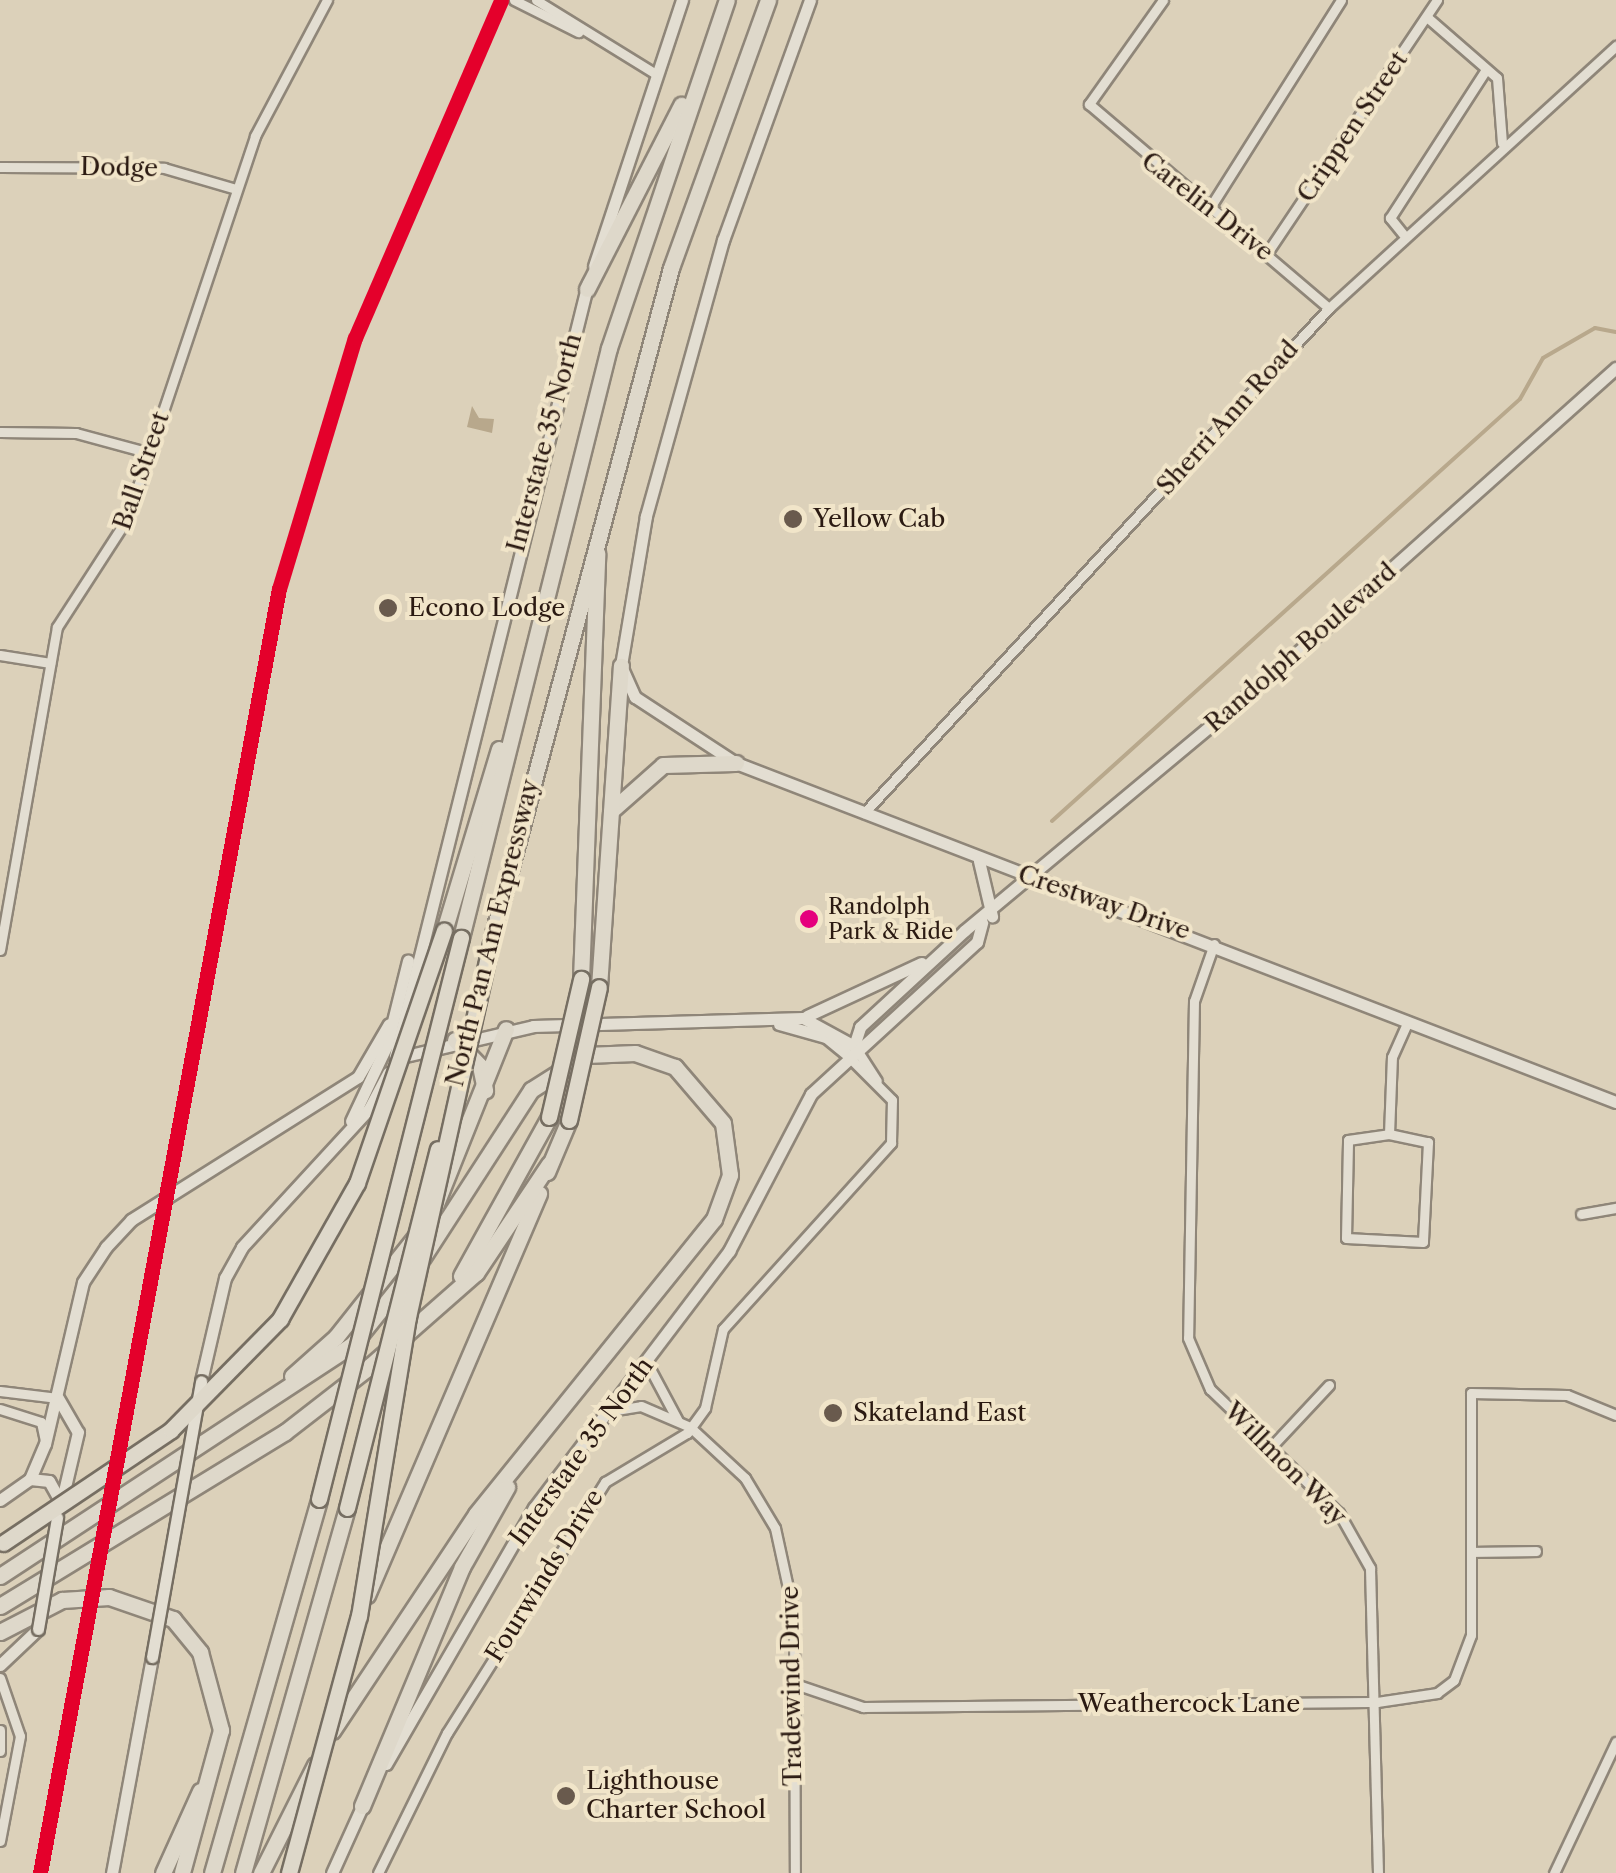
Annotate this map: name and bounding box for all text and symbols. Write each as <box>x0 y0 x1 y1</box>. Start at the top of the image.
street label: Crippen Street <box>1292 46 1414 208</box>
street label: Carelin Drive <box>1135 146 1279 268</box>
street label: Dodge <box>80 152 158 184</box>
street label: Interstate 35 North <box>501 330 589 556</box>
street label: Sherri Ann Road <box>1151 334 1305 502</box>
street label: Ball Street <box>108 408 176 534</box>
place label: Yellow Cab <box>813 504 946 534</box>
marker: Yellow Cab <box>782 508 804 530</box>
street label: Randolph Boulevard <box>1199 557 1403 739</box>
place label: Econo Lodge <box>408 593 565 623</box>
marker: Econo Lodge <box>377 597 399 619</box>
street label: North Pan Am Expressway <box>440 776 546 1090</box>
street label: Crestway Drive <box>1013 859 1195 947</box>
place label: Randolph Park & Ride <box>828 893 954 944</box>
marker: Randolph Park & Ride <box>799 909 819 929</box>
street label: Interstate 35 North <box>504 1352 660 1552</box>
street label: Willmon Way <box>1217 1396 1353 1532</box>
place label: Skateland East <box>853 1398 1026 1428</box>
marker: Skateland East <box>822 1402 844 1424</box>
street label: Fourwinds Drive <box>480 1484 610 1668</box>
street label: Tradewind Drive <box>775 1586 809 1786</box>
street label: Weathercock Lane <box>1077 1689 1301 1719</box>
place label: Lighthouse Charter School <box>586 1767 766 1826</box>
marker: Lighthouse Charter School <box>555 1785 577 1807</box>

